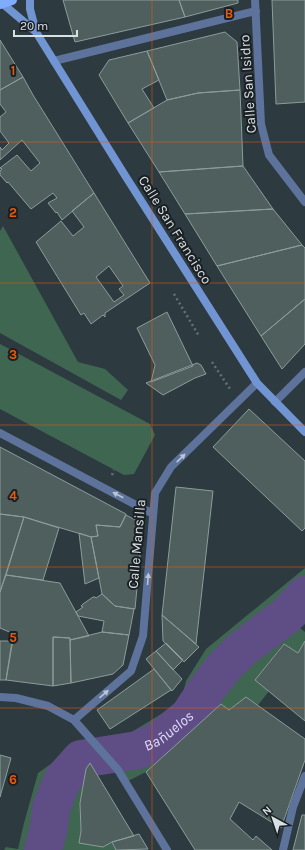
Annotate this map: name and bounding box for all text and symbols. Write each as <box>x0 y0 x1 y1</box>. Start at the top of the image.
text: B <box>225 6 233 21</box>
scale bar <box>14 12 77 38</box>
text: 20 m <box>20 19 48 33</box>
street label: Calle San Isidro <box>236 34 260 134</box>
text: 1 <box>11 63 15 78</box>
street label: Calle San Francisco <box>135 173 215 287</box>
text: 2 <box>9 205 17 220</box>
text: 3 <box>9 347 17 362</box>
one-way arrow <box>176 453 186 463</box>
text: 4 <box>9 488 17 503</box>
one-way arrow <box>113 492 124 499</box>
street label: Calle Mansilla <box>125 499 149 589</box>
one-way arrow <box>144 573 151 585</box>
text: 5 <box>9 630 17 645</box>
one-way arrow <box>98 690 109 699</box>
water label: Bañuelos <box>141 707 197 755</box>
text: 6 <box>9 772 17 787</box>
north arrow <box>253 798 293 838</box>
text: N <box>260 803 274 818</box>

